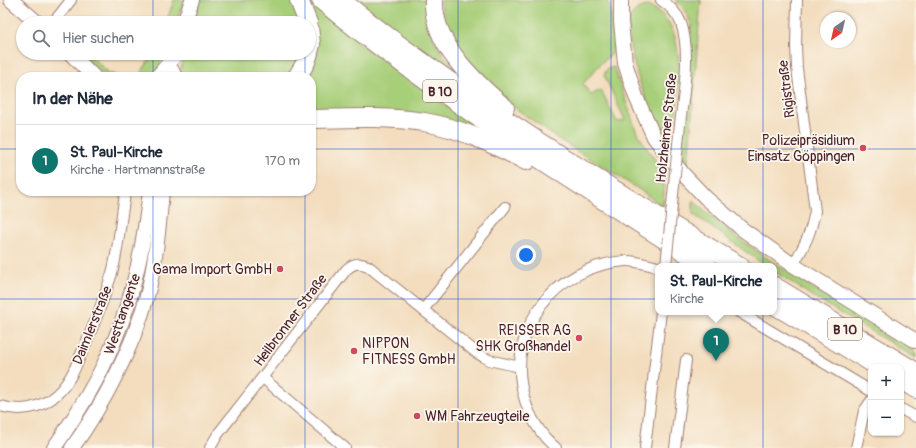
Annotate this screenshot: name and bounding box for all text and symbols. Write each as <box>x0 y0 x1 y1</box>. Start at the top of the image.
north arrow <box>820 12 856 48</box>
search box <box>16 16 316 60</box>
icon: search <box>30 27 52 49</box>
text: Hier suchen <box>62 29 134 48</box>
street label: Rigistraße <box>775 59 798 119</box>
street label: Holzheimer Straße <box>652 72 681 184</box>
road number: B 10 <box>423 80 457 102</box>
text: In der Nähe <box>32 88 113 109</box>
place label: Polizeipräsidium Einsatz Göppingen <box>747 132 855 165</box>
text: St. Paul-Kirche <box>70 143 162 162</box>
marker: Polizeipräsidium Einsatz Göppingen <box>858 143 868 153</box>
text: 1 <box>42 153 48 169</box>
text: 170 m <box>265 153 300 169</box>
text: Kirche · Hartmannstraße <box>70 162 205 178</box>
your location <box>516 245 536 265</box>
place label: Gama Import GmbH <box>153 261 272 278</box>
popup <box>655 263 777 315</box>
marker: Gama Import GmbH <box>275 264 285 274</box>
street label: Westtangente <box>101 271 144 357</box>
street label: Heilbronner Straße <box>250 271 331 370</box>
text: St. Paul-Kirche <box>670 272 762 291</box>
street label: Daimlerstraße <box>69 283 116 367</box>
text: Kirche <box>670 291 704 307</box>
road number: B 10 <box>828 318 862 340</box>
place label: REISSER AG SHK Großhandel <box>476 322 571 355</box>
pin: 1 <box>703 328 729 361</box>
marker: REISSER AG SHK Großhandel <box>574 333 584 343</box>
place label: NIPPON FITNESS GmbH <box>362 335 456 368</box>
marker: NIPPON FITNESS GmbH <box>349 346 359 356</box>
map controls <box>868 364 904 436</box>
button: + <box>868 364 904 400</box>
button: − <box>868 400 904 436</box>
place label: WM Fahrzeugteile <box>425 408 529 425</box>
marker: WM Fahrzeugteile <box>412 411 422 421</box>

